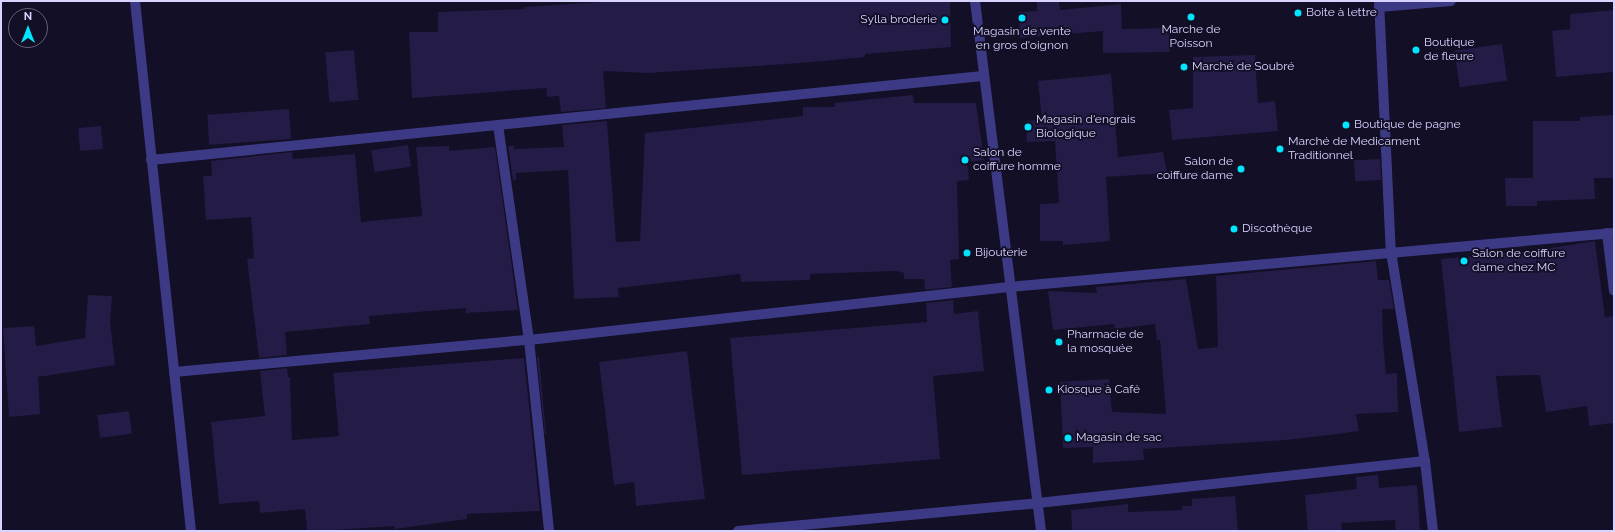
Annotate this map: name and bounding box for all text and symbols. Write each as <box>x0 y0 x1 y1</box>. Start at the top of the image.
place label: Boite à lettre <box>1306 6 1377 20</box>
north arrow <box>8 8 48 48</box>
marker: Boite à lettre <box>1293 8 1303 18</box>
text: N <box>24 10 32 23</box>
marker: Marche de Poisson <box>1186 12 1196 22</box>
place label: Sylla broderie <box>860 13 937 27</box>
marker: Magasin de vente en gros d'oignon <box>1017 13 1027 23</box>
marker: Sylla broderie <box>940 15 950 25</box>
place label: Marche de Poisson <box>1161 23 1221 51</box>
place label: Magasin de vente en gros d'oignon <box>973 25 1071 53</box>
place label: Boutique de fleure <box>1424 36 1474 64</box>
marker: Boutique de fleure <box>1411 45 1421 55</box>
place label: Marché de Soubré <box>1192 60 1294 74</box>
marker: Marché de Soubré <box>1179 62 1189 72</box>
place label: Magasin d'engrais Biologique <box>1036 113 1135 141</box>
place label: Boutique de pagne <box>1354 118 1460 132</box>
marker: Boutique de pagne <box>1341 120 1351 130</box>
marker: Magasin d'engrais Biologique <box>1023 122 1033 132</box>
place label: Marché de Medicament Traditionnel <box>1288 135 1420 163</box>
marker: Marché de Medicament Traditionnel <box>1275 144 1285 154</box>
place label: Salon de coiffure homme <box>973 146 1061 174</box>
marker: Salon de coiffure homme <box>960 155 970 165</box>
place label: Salon de coiffure dame <box>1156 155 1233 183</box>
marker: Salon de coiffure dame <box>1236 164 1246 174</box>
place label: Discothèque <box>1242 222 1312 236</box>
marker: Discothèque <box>1229 224 1239 234</box>
place label: Bijouterie <box>975 246 1027 260</box>
place label: Salon de coiffure dame chez MC <box>1472 247 1565 275</box>
marker: Bijouterie <box>962 248 972 258</box>
marker: Salon de coiffure dame chez MC <box>1459 256 1469 266</box>
place label: Pharmacie de la mosquée <box>1067 328 1144 356</box>
marker: Pharmacie de la mosquée <box>1054 337 1064 347</box>
place label: Kiosque à Café <box>1057 383 1140 397</box>
marker: Kiosque à Café <box>1044 385 1054 395</box>
place label: Magasin de sac <box>1076 431 1162 445</box>
marker: Magasin de sac <box>1063 433 1073 443</box>

